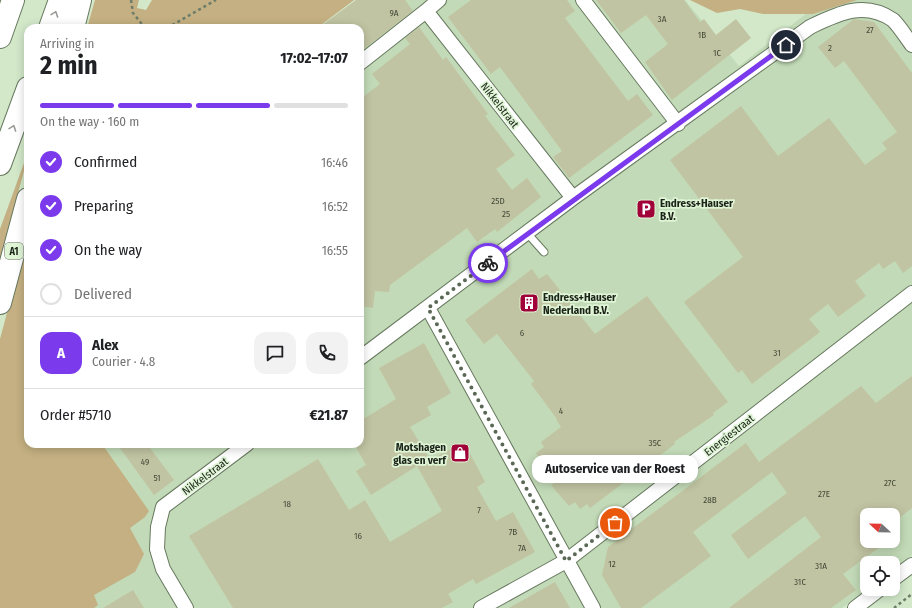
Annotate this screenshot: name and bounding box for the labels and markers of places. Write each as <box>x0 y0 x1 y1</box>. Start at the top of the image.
pin <box>769 28 803 62</box>
place label: Endress+Hauser B.V. <box>660 197 734 223</box>
parking icon: Endress+Hauser B.V. <box>635 198 657 220</box>
place label: Endress+Hauser Nederland B.V. <box>543 291 617 317</box>
building icon: Endress+Hauser Nederland B.V. <box>518 292 540 314</box>
place label: Motshagen glas en verf <box>393 441 447 467</box>
shop icon: Motshagen glas en verf <box>449 442 471 464</box>
callout: Autoservice van der Roest <box>532 455 698 483</box>
pin <box>598 506 632 540</box>

